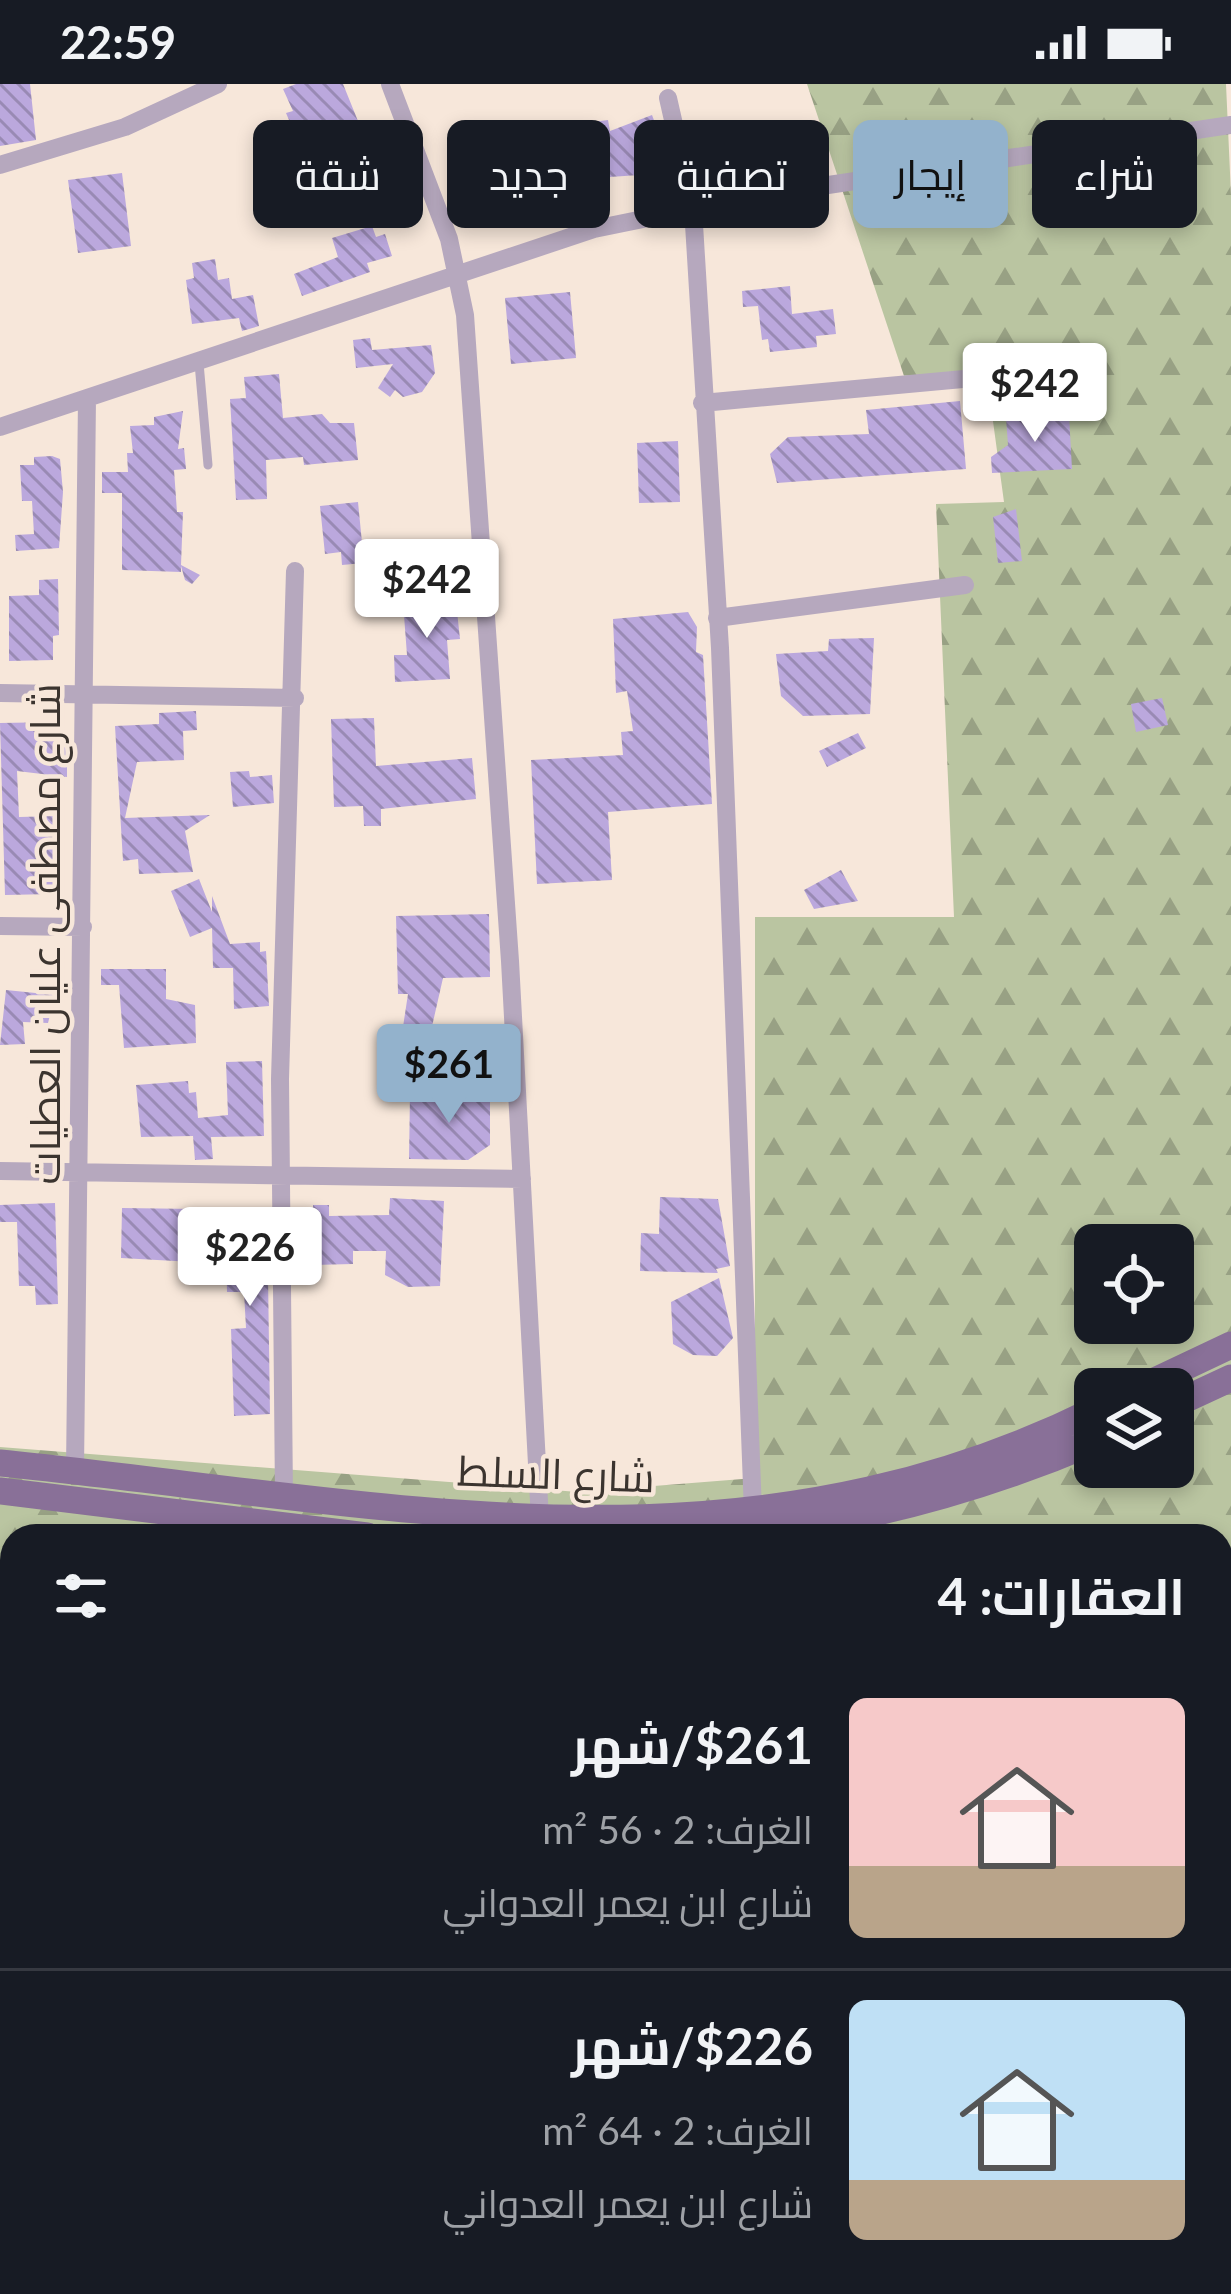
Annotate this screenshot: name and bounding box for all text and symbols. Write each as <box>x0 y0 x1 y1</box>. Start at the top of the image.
text: 22:59 <box>60 15 176 69</box>
chip: شقة <box>253 120 423 228</box>
chip: جديد <box>447 120 610 228</box>
chip: تصفية <box>634 120 829 228</box>
chip: إيجار <box>853 120 1008 228</box>
chip: شراء <box>1032 120 1197 228</box>
pin: $242 <box>964 343 1106 445</box>
text: $242 <box>990 359 1080 405</box>
pin: $242 <box>356 539 498 641</box>
text: $242 <box>382 555 472 601</box>
street label: شارع مصطفى عليان العطيات <box>19 683 73 1185</box>
pin: $261 <box>378 1024 520 1126</box>
text: $261 <box>404 1040 494 1086</box>
pin: $226 <box>179 1207 321 1309</box>
text: $226 <box>205 1223 295 1269</box>
map controls <box>1074 1224 1194 1488</box>
button: locate <box>1074 1224 1194 1344</box>
button: layers <box>1074 1368 1194 1488</box>
street label: شارع السلط <box>456 1445 656 1505</box>
icon: filters <box>48 1563 114 1629</box>
text: العقارات: 4 <box>937 1565 1185 1626</box>
text: $261/شهر <box>571 1714 813 1775</box>
icon: home <box>945 1746 1089 1890</box>
text: الغرف: 2 · 56 m² <box>542 1806 813 1852</box>
text: شارع ابن يعمر العدواني <box>443 1879 813 1925</box>
text: $226/شهر <box>571 2015 813 2076</box>
icon: home <box>945 2048 1089 2192</box>
text: الغرف: 2 · 64 m² <box>542 2107 813 2153</box>
text: شارع ابن يعمر العدواني <box>443 2180 813 2226</box>

